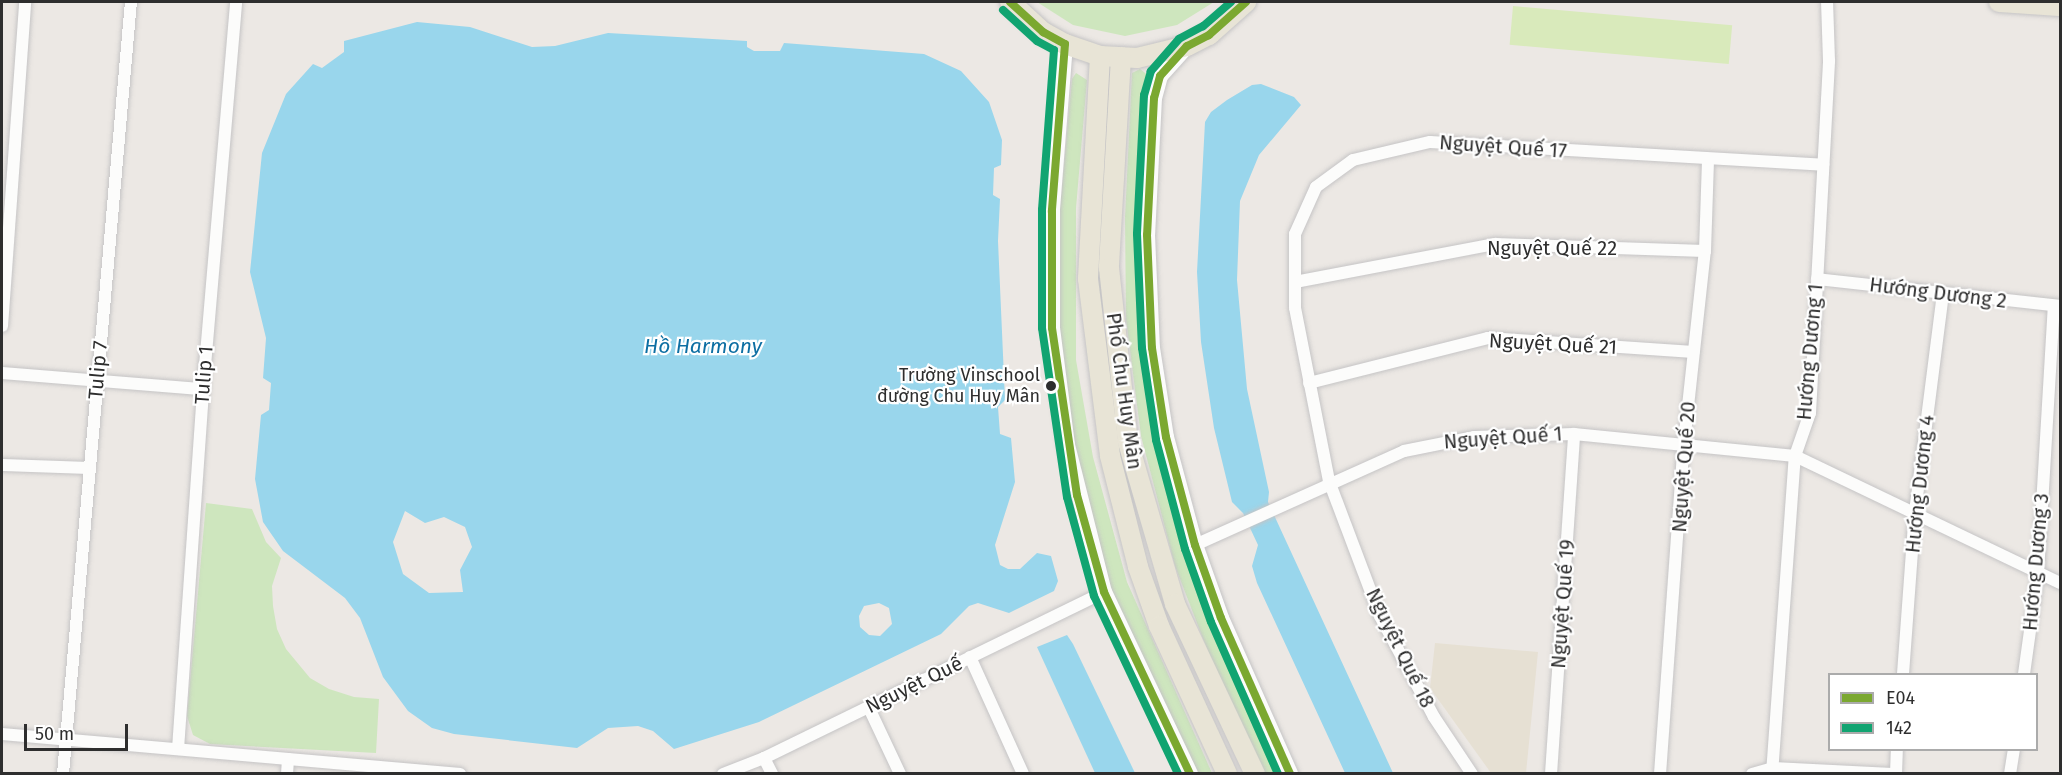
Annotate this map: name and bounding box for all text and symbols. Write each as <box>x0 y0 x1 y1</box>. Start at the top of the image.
street label: Nguyệt Quế 17 <box>1438 131 1568 163</box>
street label: Nguyệt Quế 22 <box>1487 236 1617 260</box>
street label: Hướng Dương 2 <box>1868 273 2008 313</box>
street label: Hướng Dương 1 <box>1792 283 1828 421</box>
street label: Phố Chu Huy Mân <box>1101 311 1147 471</box>
street label: Nguyệt Quế 21 <box>1488 329 1618 359</box>
water label: Hồ Harmony <box>644 333 762 359</box>
street label: Tulip 7 <box>83 340 113 400</box>
street label: Tulip 1 <box>190 345 218 405</box>
place label: Trường Vinschool đường Chu Huy Mân <box>877 365 1040 407</box>
marker: Trường Vinschool đường Chu Huy Mân <box>1045 380 1057 392</box>
street label: Nguyệt Quế 20 <box>1667 401 1701 533</box>
street label: Hướng Dương 4 <box>1901 414 1939 554</box>
street label: Nguyệt Quế 1 <box>1443 422 1563 454</box>
street label: Hướng Dương 3 <box>2018 492 2054 632</box>
street label: Nguyệt Quế 19 <box>1547 539 1579 669</box>
street label: Nguyệt Quế 18 <box>1361 584 1439 712</box>
street label: Nguyệt Quế <box>862 651 966 719</box>
legend <box>1828 673 2038 751</box>
text: E04 <box>1886 687 1915 709</box>
scale bar <box>27 712 130 750</box>
text: 142 <box>1886 717 1912 739</box>
text: 50 m <box>35 723 74 745</box>

